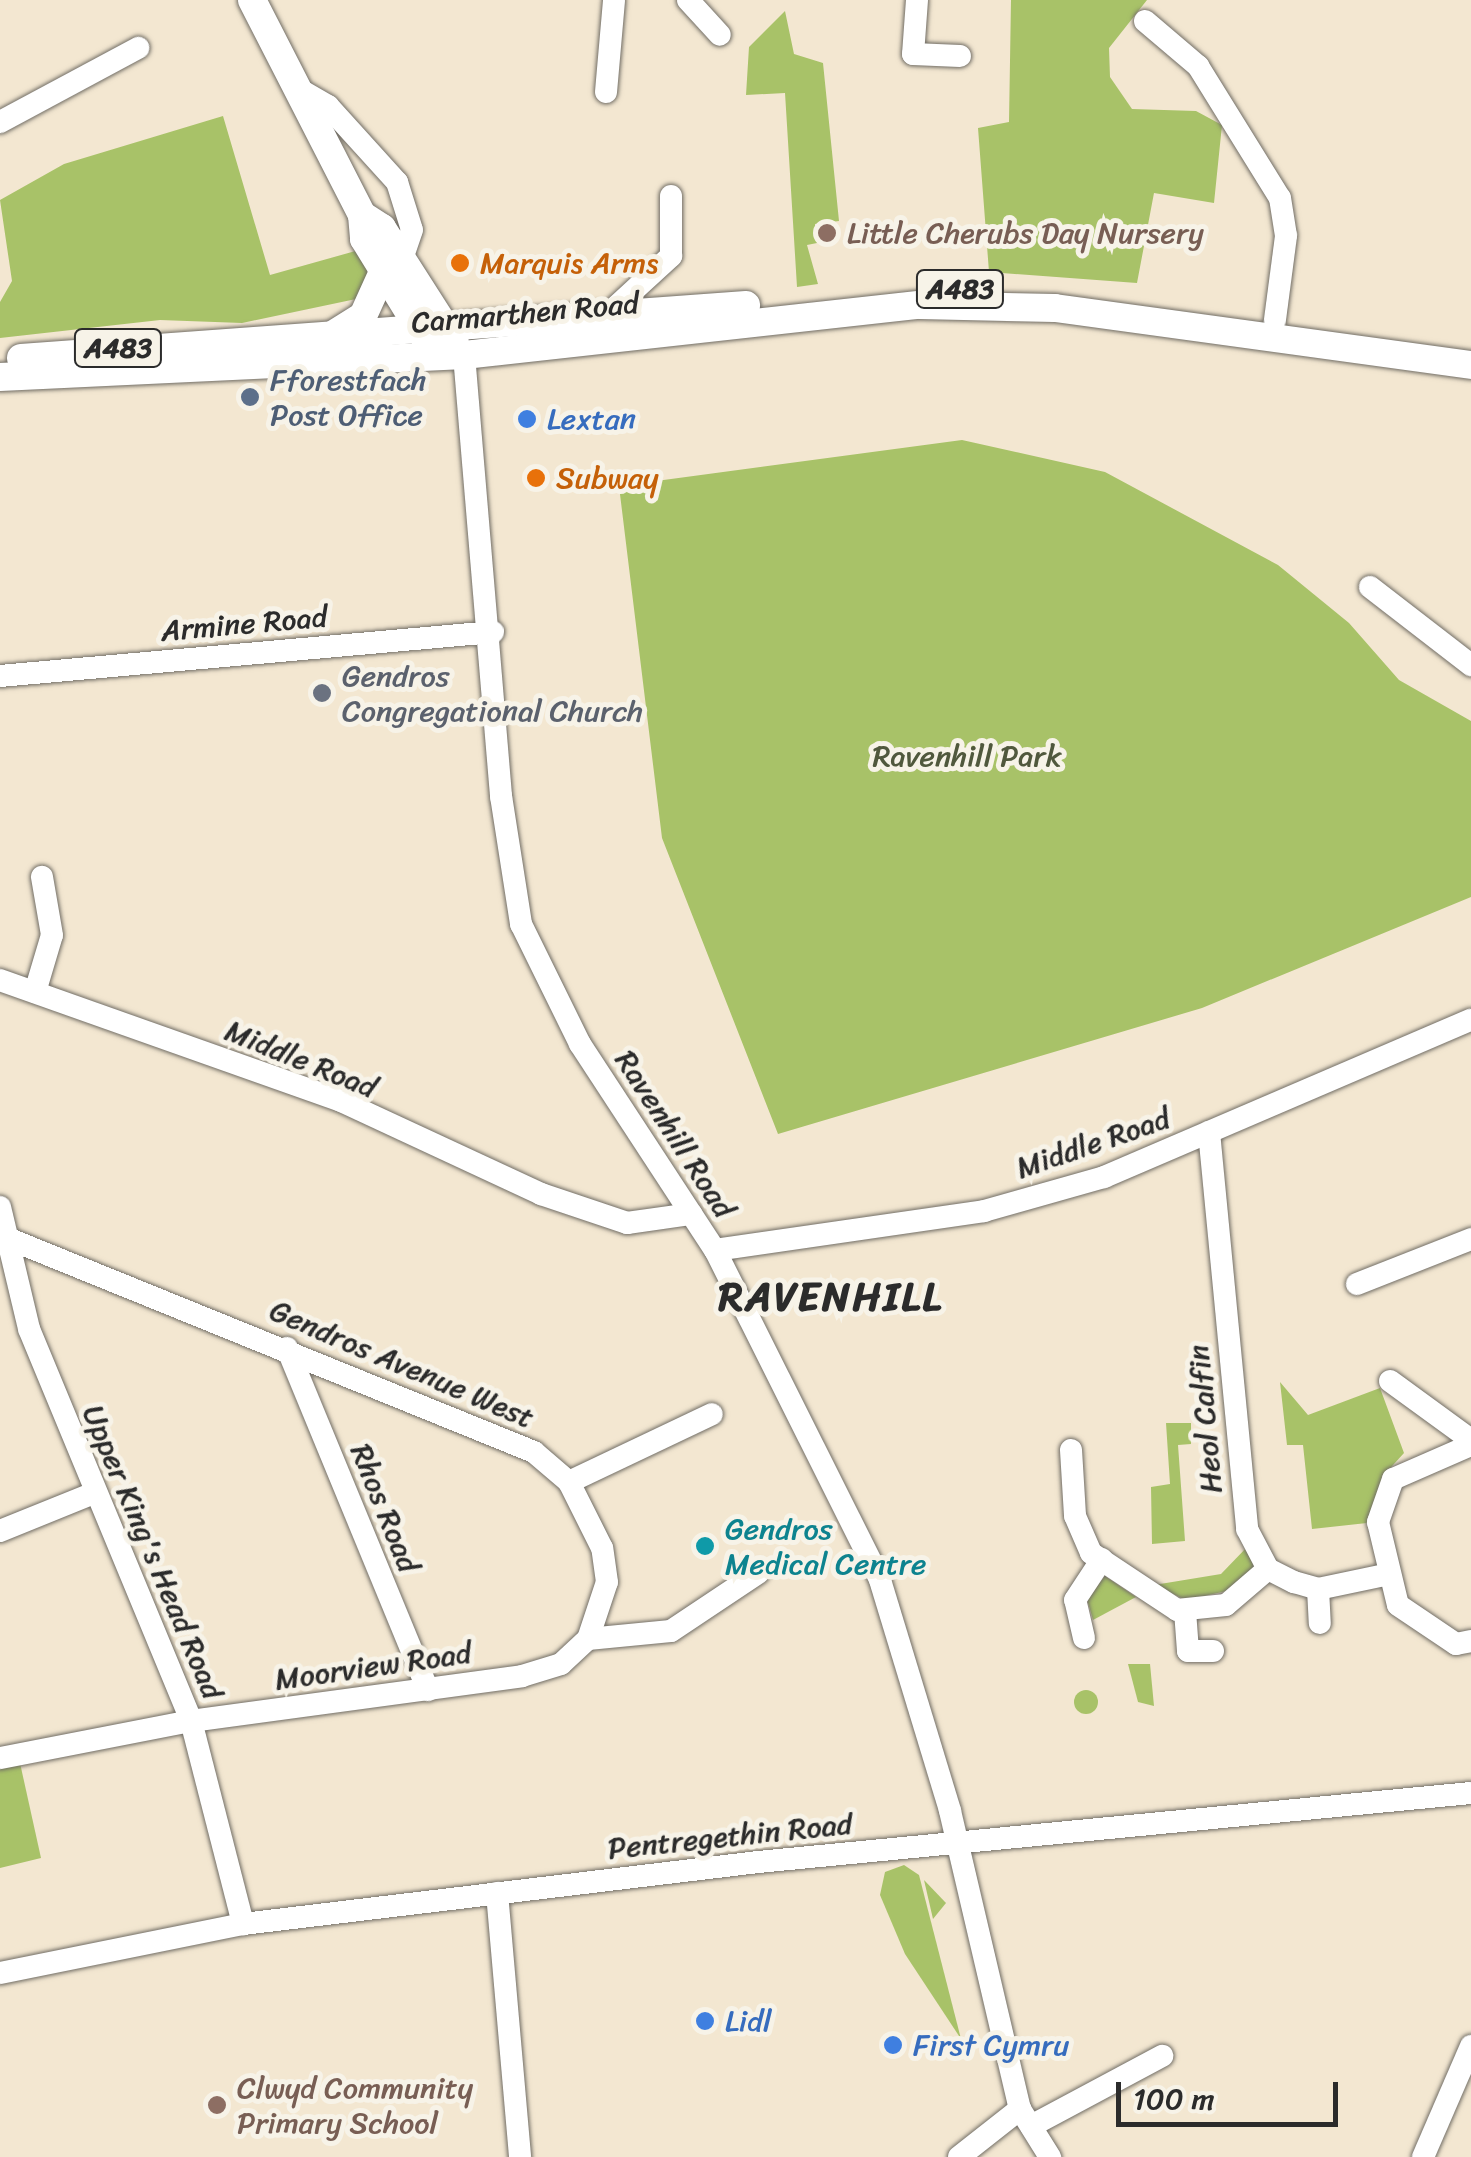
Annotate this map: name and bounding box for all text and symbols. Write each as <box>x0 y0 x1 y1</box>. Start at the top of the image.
place label: Little Cherubs Day Nursery <box>847 215 1204 251</box>
marker: Little Cherubs Day Nursery <box>816 222 838 244</box>
place label: Marquis Arms <box>480 245 658 281</box>
marker: Marquis Arms <box>449 252 471 274</box>
road number: A483 <box>915 266 1005 312</box>
street label: Carmarthen Road <box>410 285 640 341</box>
road number: A483 <box>73 325 163 371</box>
place label: Fforestfach Post Office <box>270 362 427 432</box>
marker: Fforestfach Post Office <box>239 386 261 408</box>
place label: Lextan <box>547 401 636 437</box>
marker: Lextan <box>516 408 538 430</box>
place label: Subway <box>556 460 659 496</box>
marker: Subway <box>525 467 547 489</box>
street label: Armine Road <box>159 599 329 649</box>
place label: Gendros Congregational Church <box>342 658 643 728</box>
marker: Gendros Congregational Church <box>311 682 333 704</box>
park label: Ravenhill Park <box>872 738 1062 774</box>
street label: Middle Road <box>220 1012 382 1106</box>
street label: Ravenhill Road <box>608 1044 742 1224</box>
street label: Middle Road <box>1011 1100 1175 1186</box>
district label: RAVENHILL <box>719 1273 943 1321</box>
street label: Gendros Avenue West <box>264 1292 540 1436</box>
street label: Heol Calfin <box>1181 1343 1229 1495</box>
street label: Upper King's Head Road <box>75 1400 231 1704</box>
street label: Rhos Road <box>343 1439 427 1577</box>
place label: Gendros Medical Centre <box>725 1511 927 1582</box>
marker: Gendros Medical Centre <box>694 1535 716 1557</box>
street label: Moorview Road <box>273 1634 473 1698</box>
street label: Pentregethin Road <box>606 1805 854 1867</box>
place label: Lidl <box>725 2003 771 2039</box>
marker: Lidl <box>694 2010 716 2032</box>
place label: First Cymru <box>913 2027 1069 2063</box>
marker: First Cymru <box>882 2034 904 2056</box>
scale bar <box>1121 2062 1344 2124</box>
place label: Clwyd Community Primary School <box>237 2070 473 2140</box>
text: 100 m <box>1133 2072 1215 2126</box>
marker: Clwyd Community Primary School <box>206 2094 228 2116</box>

